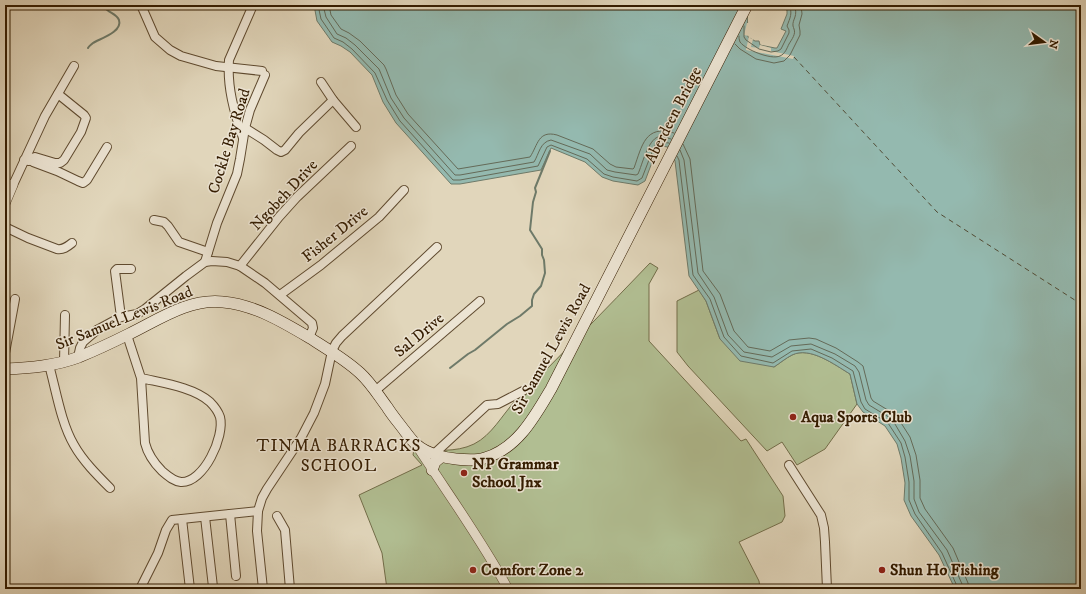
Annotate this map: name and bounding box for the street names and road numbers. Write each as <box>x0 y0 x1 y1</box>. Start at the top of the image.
street label: Aberdeen Bridge <box>640 63 706 167</box>
street label: Cockle Bay Road <box>203 86 255 196</box>
street label: Ngobeh Drive <box>246 155 322 235</box>
street label: Fisher Drive <box>298 201 372 267</box>
street label: Sir Samuel Lewis Road <box>507 280 595 418</box>
street label: Sir Samuel Lewis Road <box>53 281 195 355</box>
street label: Sal Drive <box>390 308 448 362</box>

